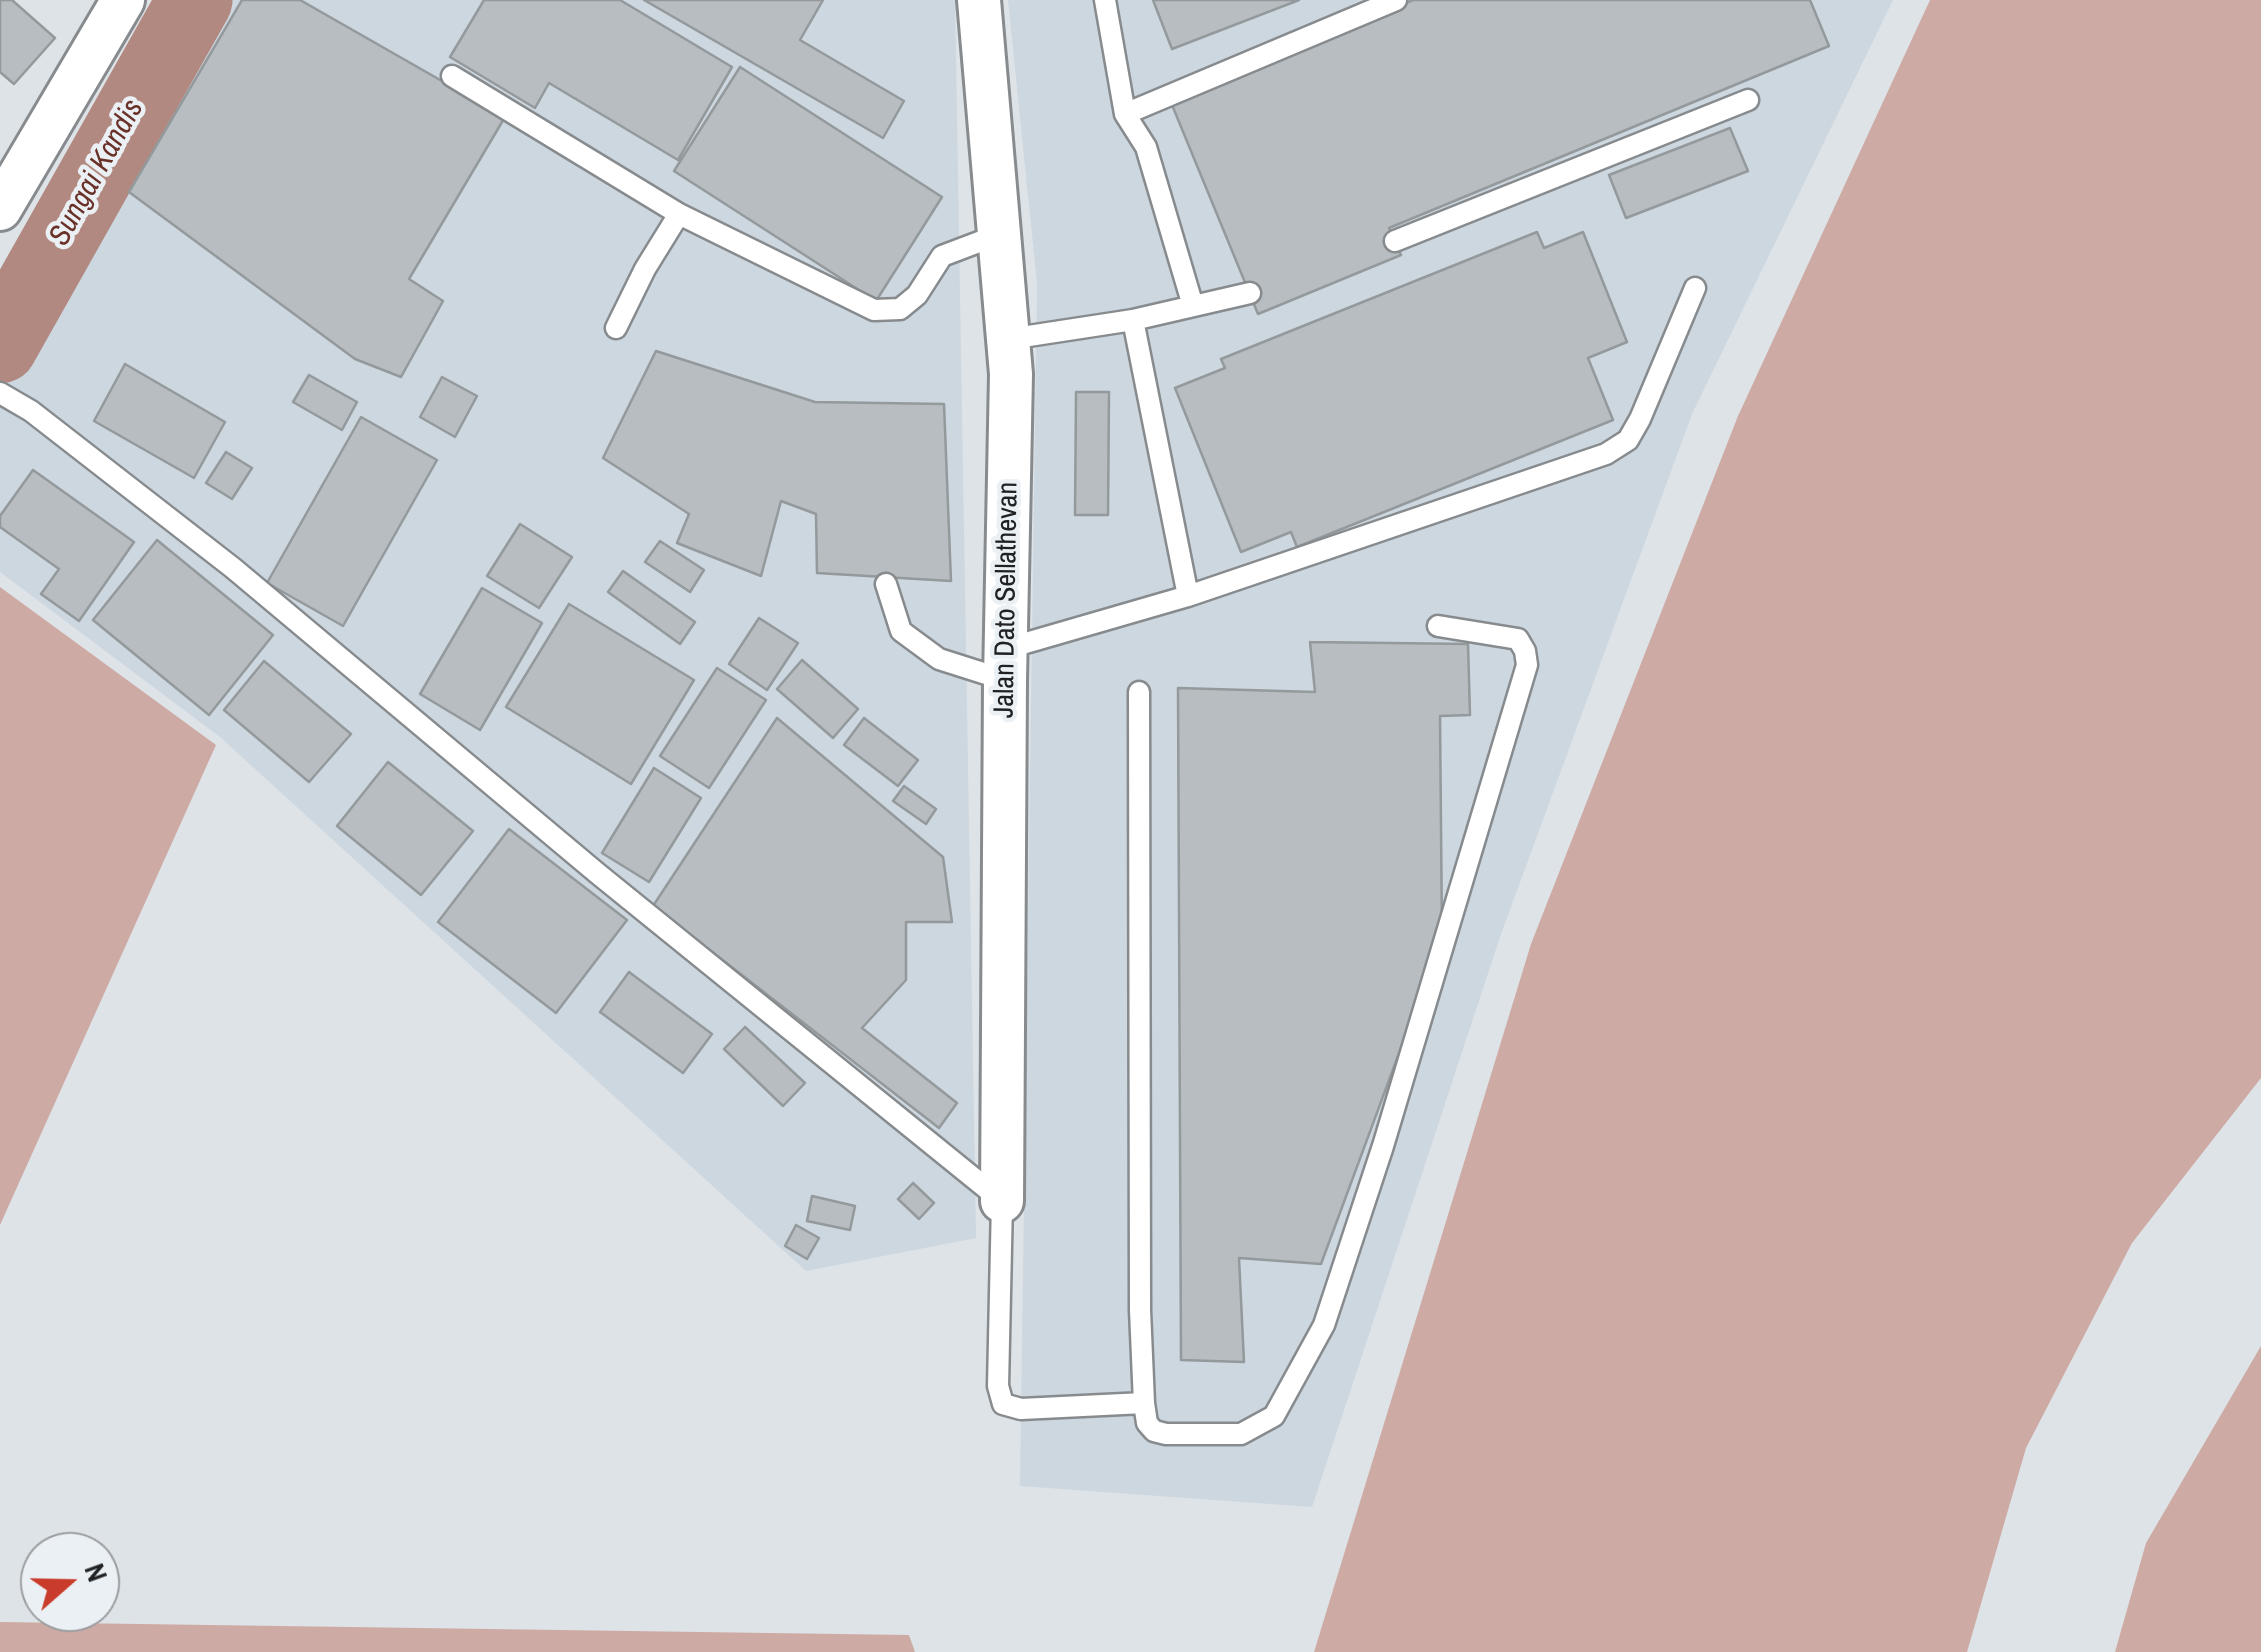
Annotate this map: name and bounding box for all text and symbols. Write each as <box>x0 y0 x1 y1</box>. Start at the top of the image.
water label: Sungai Kandis <box>42 94 152 252</box>
street label: Jalan Dato Sellathevan <box>988 482 1026 718</box>
north arrow <box>20 1532 120 1632</box>
text: N <box>76 1558 117 1587</box>

